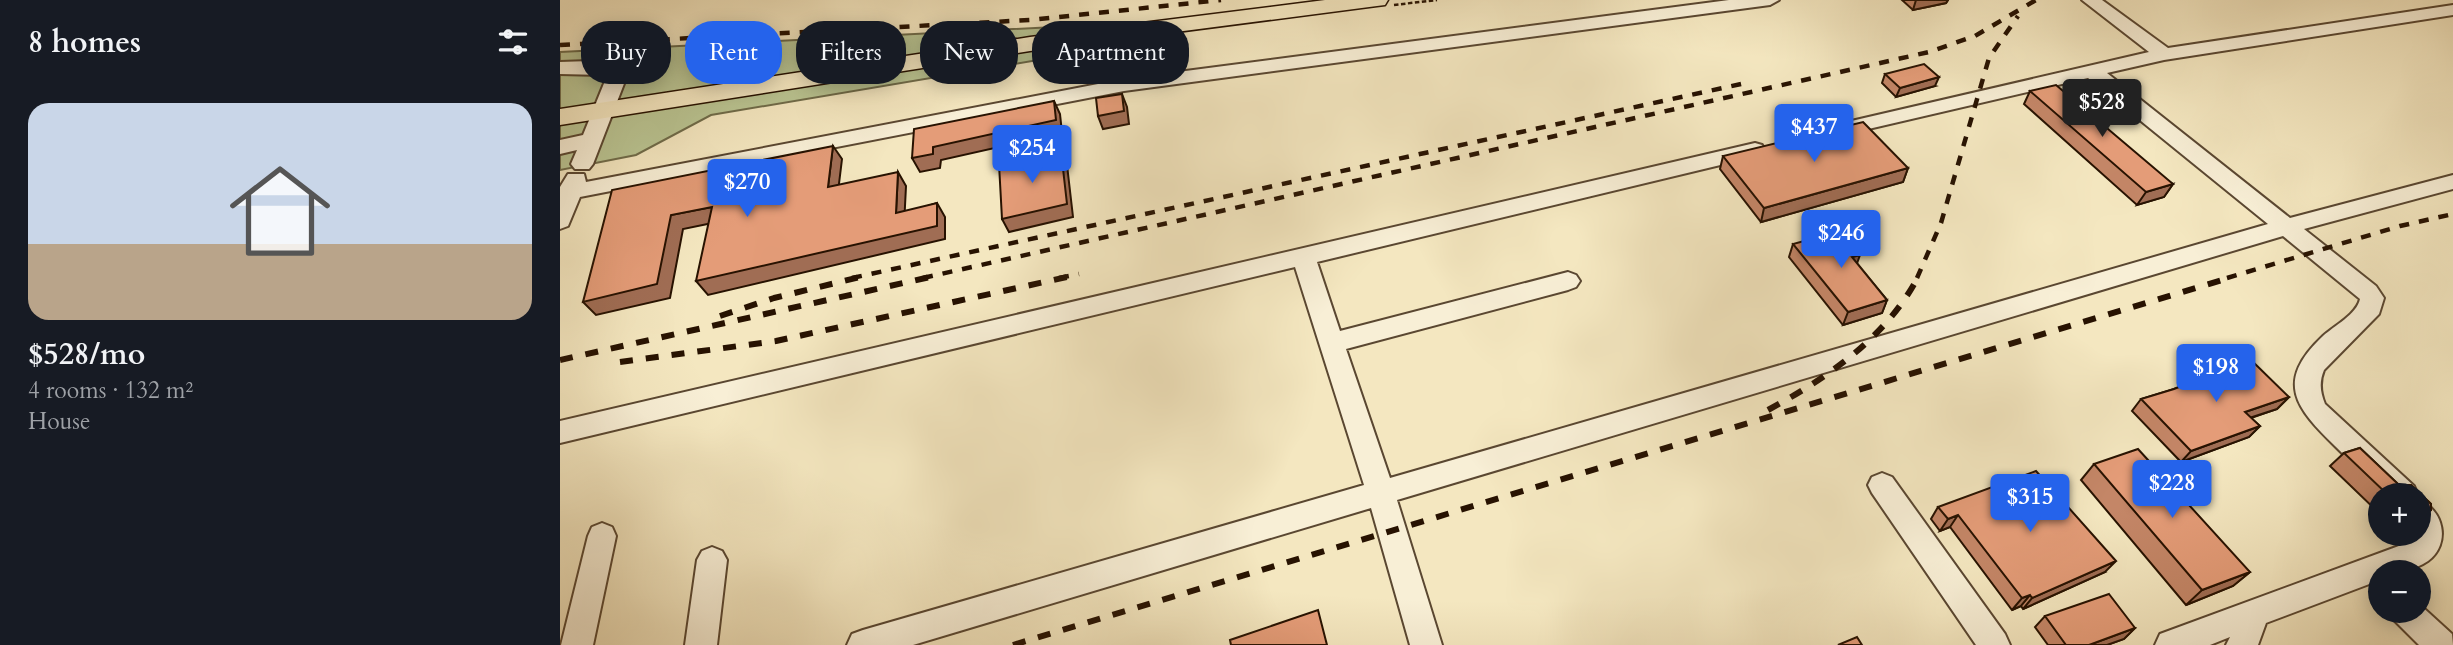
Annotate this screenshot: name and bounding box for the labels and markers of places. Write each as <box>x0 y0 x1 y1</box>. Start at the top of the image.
pin: $528 <box>2061 80 2143 139</box>
pin: $437 <box>1773 104 1855 164</box>
pin: $254 <box>991 125 1073 185</box>
pin: $270 <box>706 160 788 219</box>
pin: $246 <box>1800 210 1882 270</box>
pin: $198 <box>2175 344 2257 404</box>
pin: $228 <box>2131 461 2213 520</box>
pin: $315 <box>1989 475 2071 534</box>

